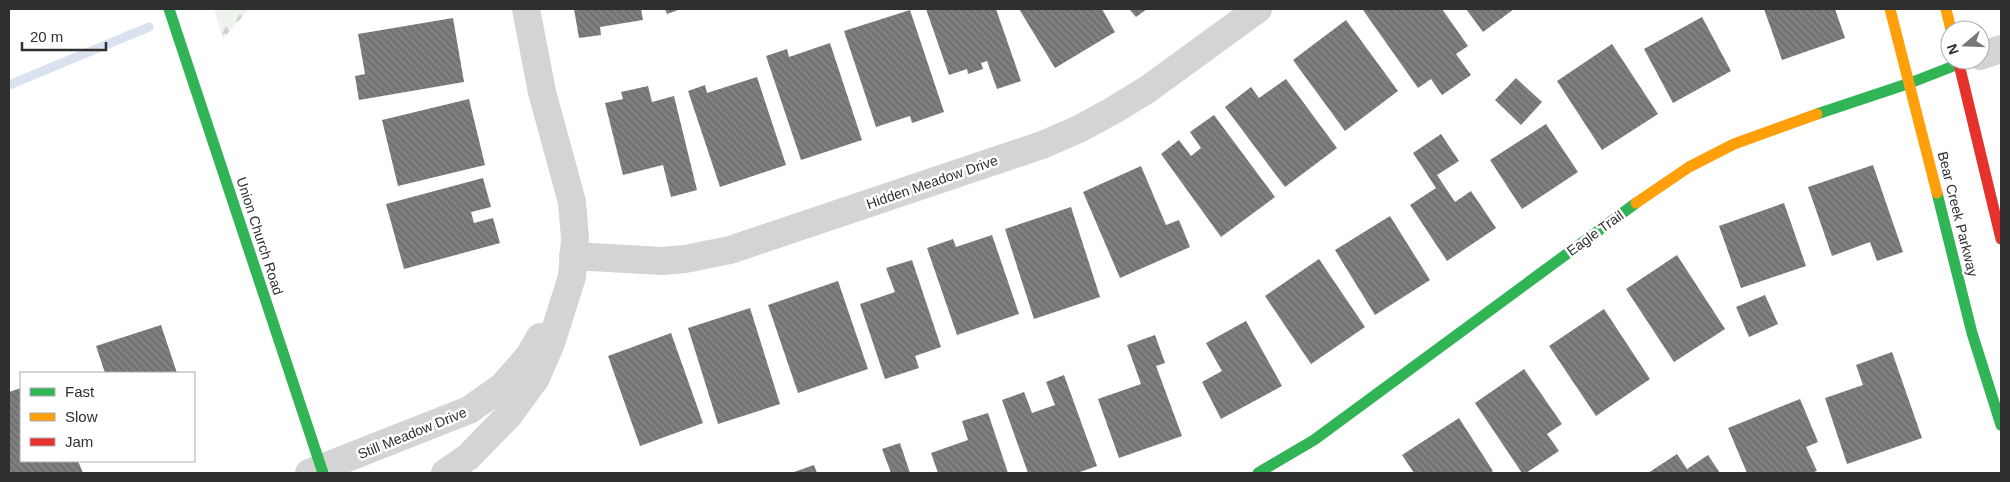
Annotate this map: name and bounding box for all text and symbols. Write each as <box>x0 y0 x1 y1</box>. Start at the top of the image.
scale bar <box>22 20 106 52</box>
north arrow <box>1940 20 1990 70</box>
text: 20 m <box>30 28 63 45</box>
text: N <box>1943 42 1962 57</box>
street label: Bear Creek Parkway <box>1935 150 1981 278</box>
street label: Hidden Meadow Drive <box>864 152 1000 212</box>
street label: Union Church Road <box>233 175 287 297</box>
street label: Eagle Trail <box>1564 207 1626 259</box>
legend <box>20 372 195 462</box>
text: Fast <box>65 383 95 400</box>
street label: Still Meadow Drive <box>355 404 469 462</box>
text: Slow <box>65 408 98 425</box>
text: Jam <box>65 433 93 450</box>

